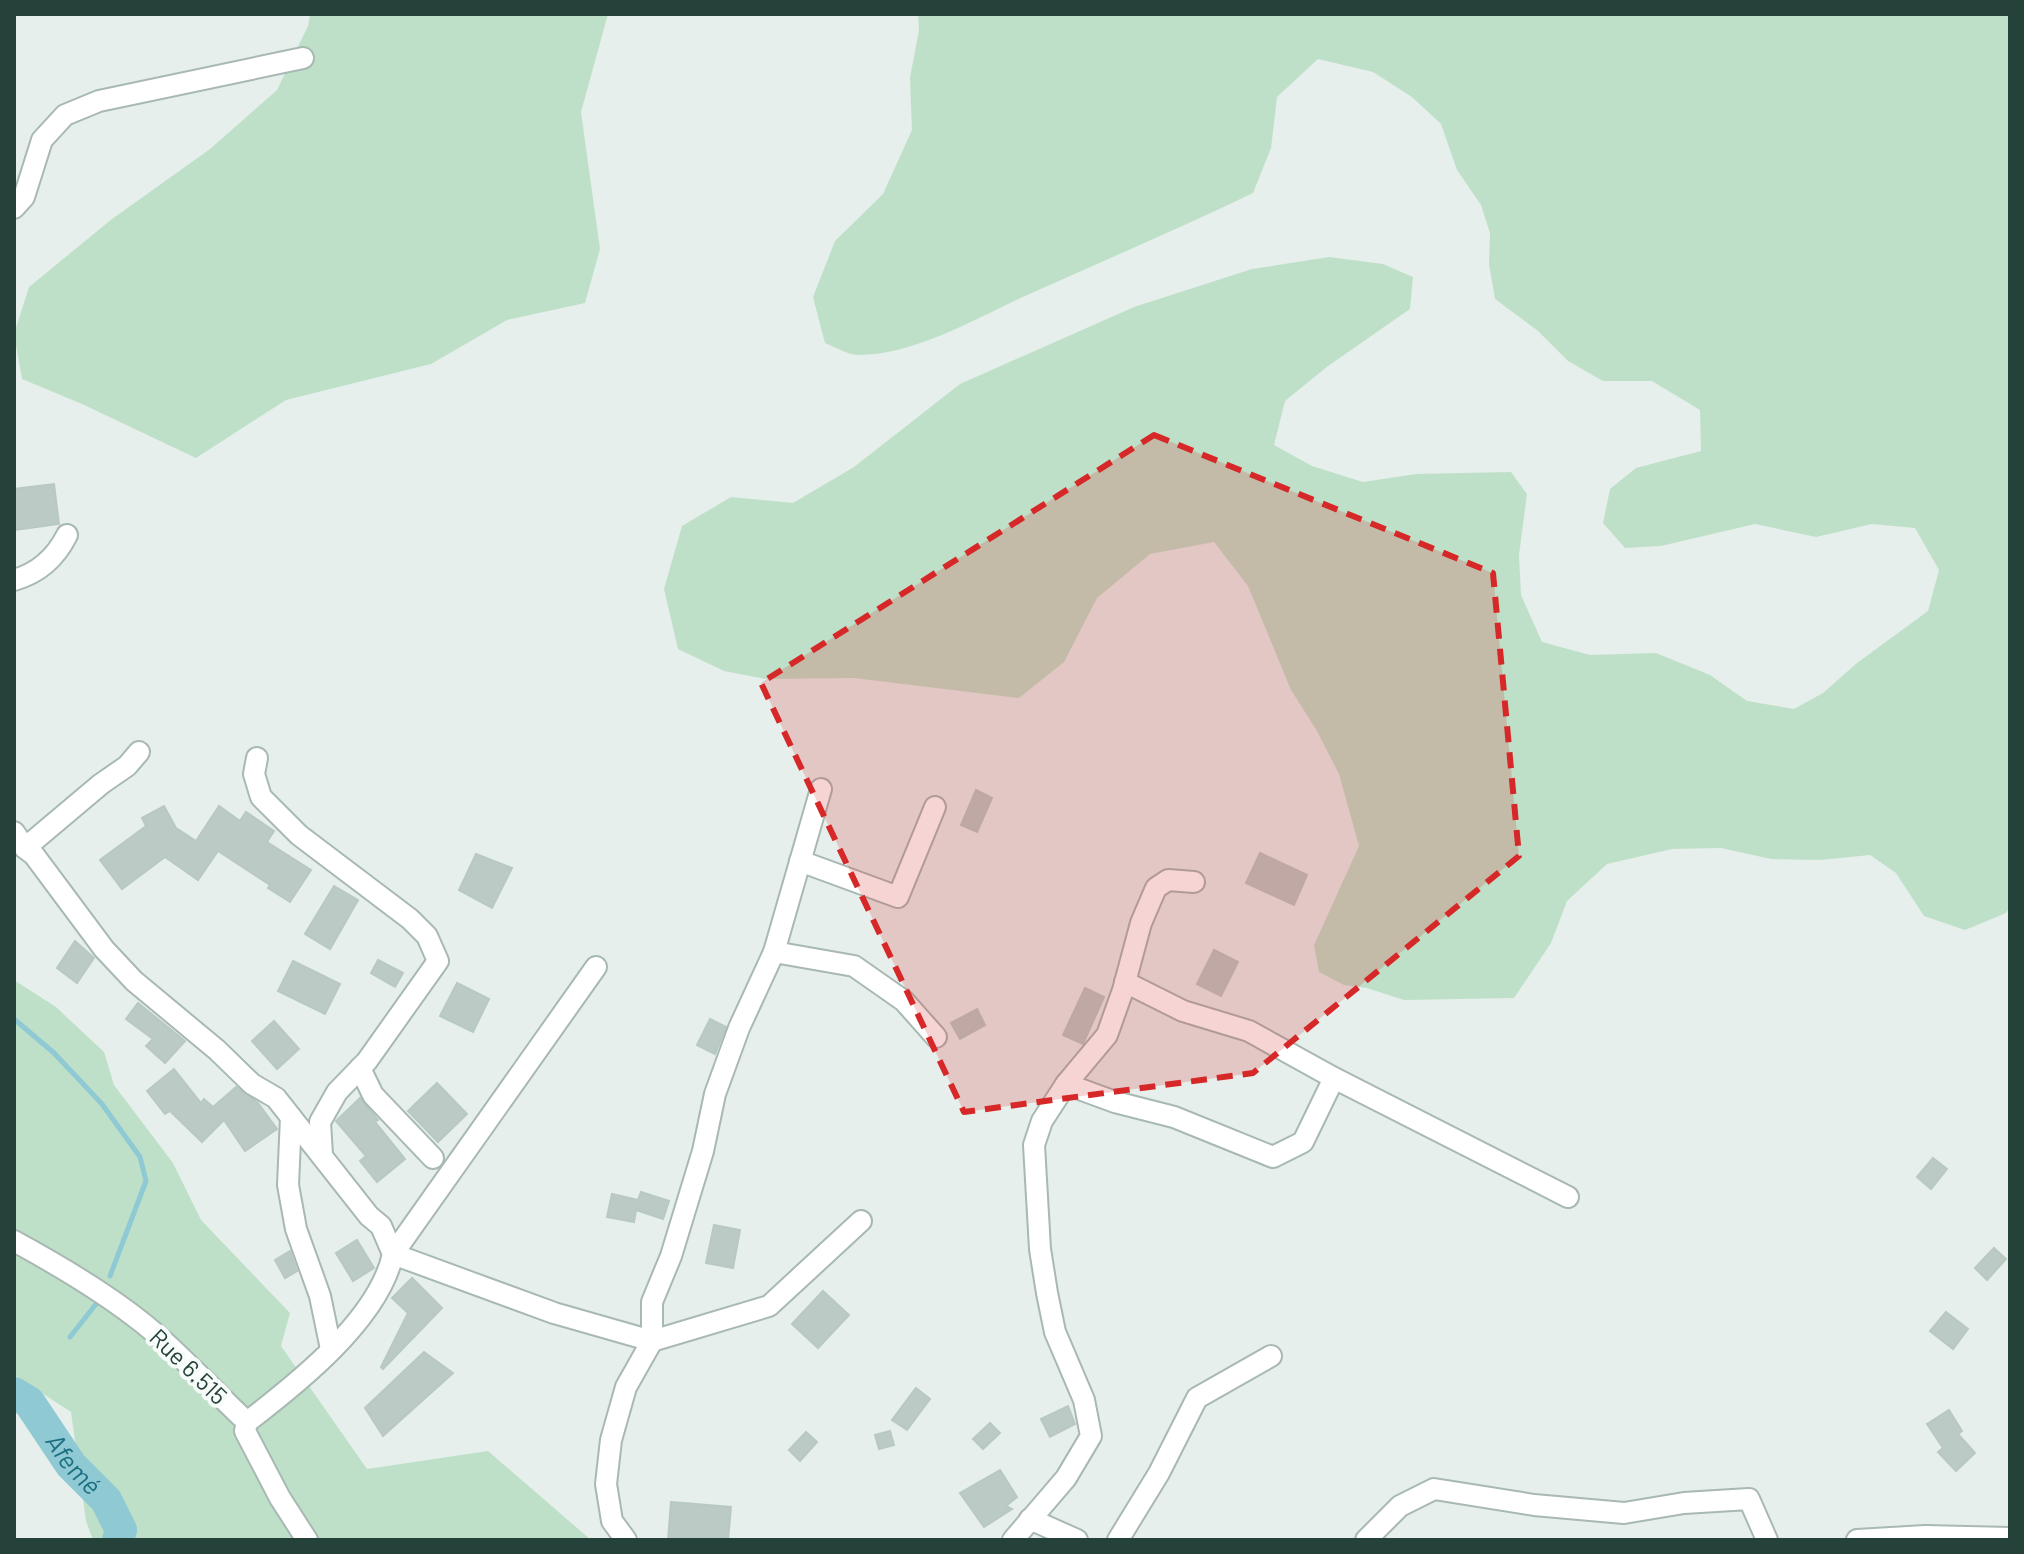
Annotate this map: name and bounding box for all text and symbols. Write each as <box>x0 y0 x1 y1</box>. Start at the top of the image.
street label: Rue 6.515 <box>144 1322 234 1410</box>
water label: Afemé <box>40 1427 108 1500</box>

